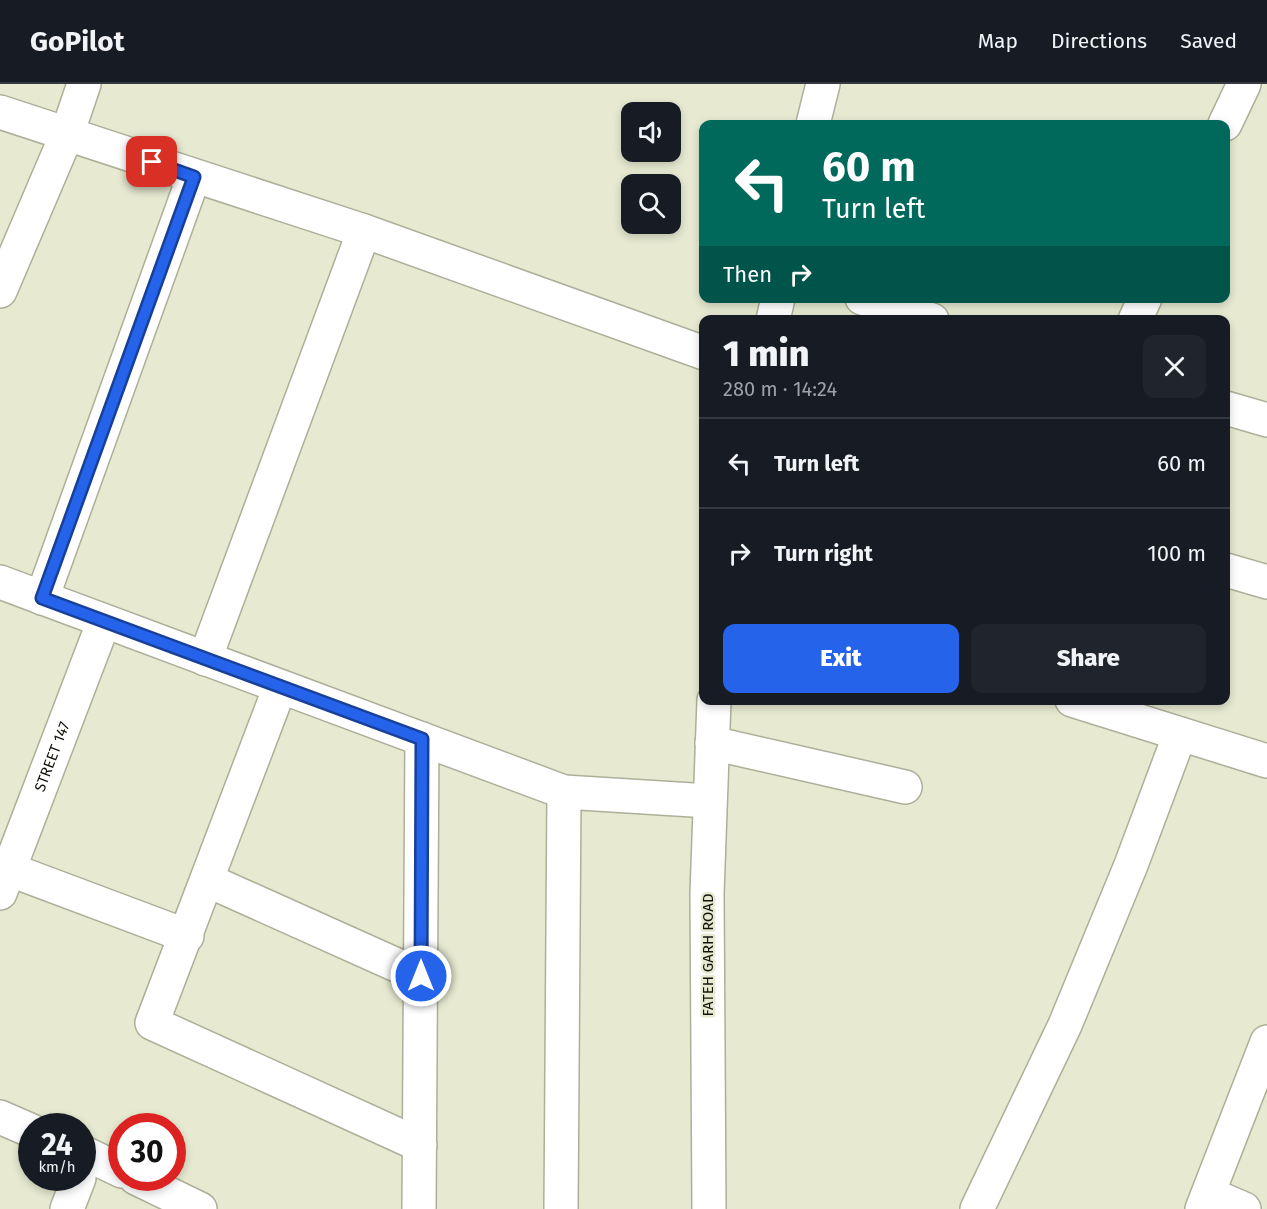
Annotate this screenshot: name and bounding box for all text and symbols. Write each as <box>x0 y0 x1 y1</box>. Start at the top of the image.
text: GoPilot <box>30 25 124 58</box>
text: Map <box>978 28 1018 54</box>
text: Directions <box>1051 28 1147 54</box>
text: Saved <box>1180 28 1237 54</box>
map controls <box>621 102 681 234</box>
button: sound <box>621 102 681 162</box>
pin <box>126 136 177 187</box>
text: 60 m <box>822 142 916 192</box>
icon: left <box>723 144 801 222</box>
icon: arrive <box>135 145 168 178</box>
button: search <box>621 174 681 234</box>
text: Turn left <box>822 193 925 225</box>
icon: right <box>784 258 817 291</box>
text: Then <box>723 261 772 288</box>
text: 1 min <box>723 332 809 376</box>
button: close <box>1143 335 1206 398</box>
text: 280 m · 14:24 <box>723 377 837 401</box>
icon: left <box>723 447 756 480</box>
text: Turn left <box>774 450 859 477</box>
text: 60 m <box>1157 450 1206 477</box>
icon: right <box>723 537 756 570</box>
text: Turn right <box>774 540 873 567</box>
text: 100 m <box>1147 540 1206 567</box>
button: Exit <box>723 624 959 693</box>
button: Share <box>971 624 1206 693</box>
street label: STREET 147 <box>31 719 74 794</box>
street label: FATEH GARH ROAD <box>699 893 717 1017</box>
position arrow <box>389 944 453 1008</box>
speed limit sign: 30 <box>108 1113 186 1191</box>
text: 24 <box>41 1127 73 1163</box>
text: km/h <box>38 1158 76 1176</box>

